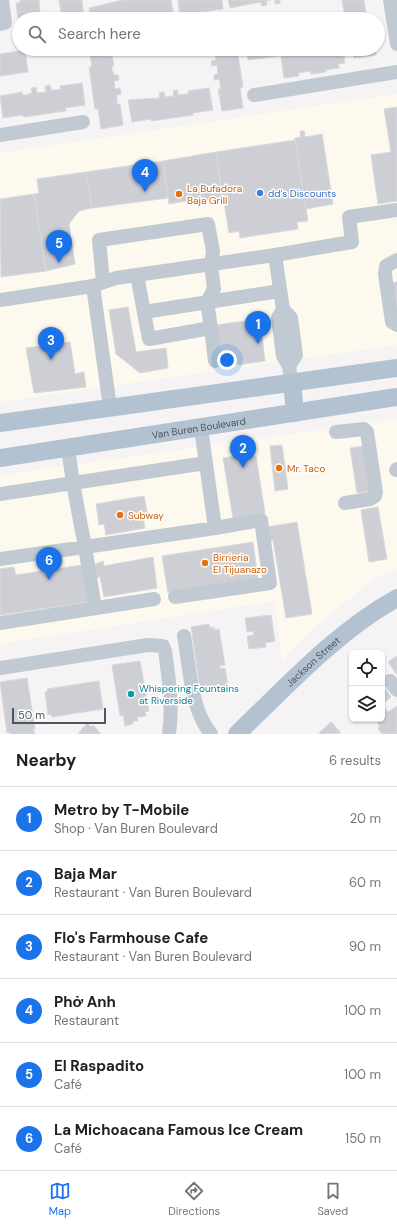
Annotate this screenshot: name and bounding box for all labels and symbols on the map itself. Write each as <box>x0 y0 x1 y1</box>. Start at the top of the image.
pin: 4 <box>132 159 158 192</box>
place label: La Bufadora Baja Grill <box>187 182 242 207</box>
place label: dd's Discounts <box>268 187 336 200</box>
marker: dd's Discounts <box>255 188 265 198</box>
marker: La Bufadora Baja Grill <box>174 189 184 199</box>
pin: 5 <box>46 230 72 263</box>
pin: 1 <box>245 311 271 344</box>
pin: 3 <box>38 327 64 360</box>
your location <box>217 350 237 370</box>
street label: Van Buren Boulevard <box>151 414 247 442</box>
pin: 2 <box>230 435 256 468</box>
place label: Mr. Taco <box>287 462 325 475</box>
marker: Mr. Taco <box>274 463 284 473</box>
place label: Subway <box>128 509 164 522</box>
marker: Subway <box>115 510 125 520</box>
pin: 6 <box>36 547 62 580</box>
place label: Birrieria El Tijuanazo <box>213 551 267 576</box>
marker: Birrieria El Tijuanazo <box>200 558 210 568</box>
street label: Jackson Street <box>283 634 343 690</box>
place label: Whispering Fountains at Riverside <box>139 682 239 707</box>
marker: Whispering Fountains at Riverside <box>126 689 136 699</box>
scale bar <box>12 706 106 725</box>

